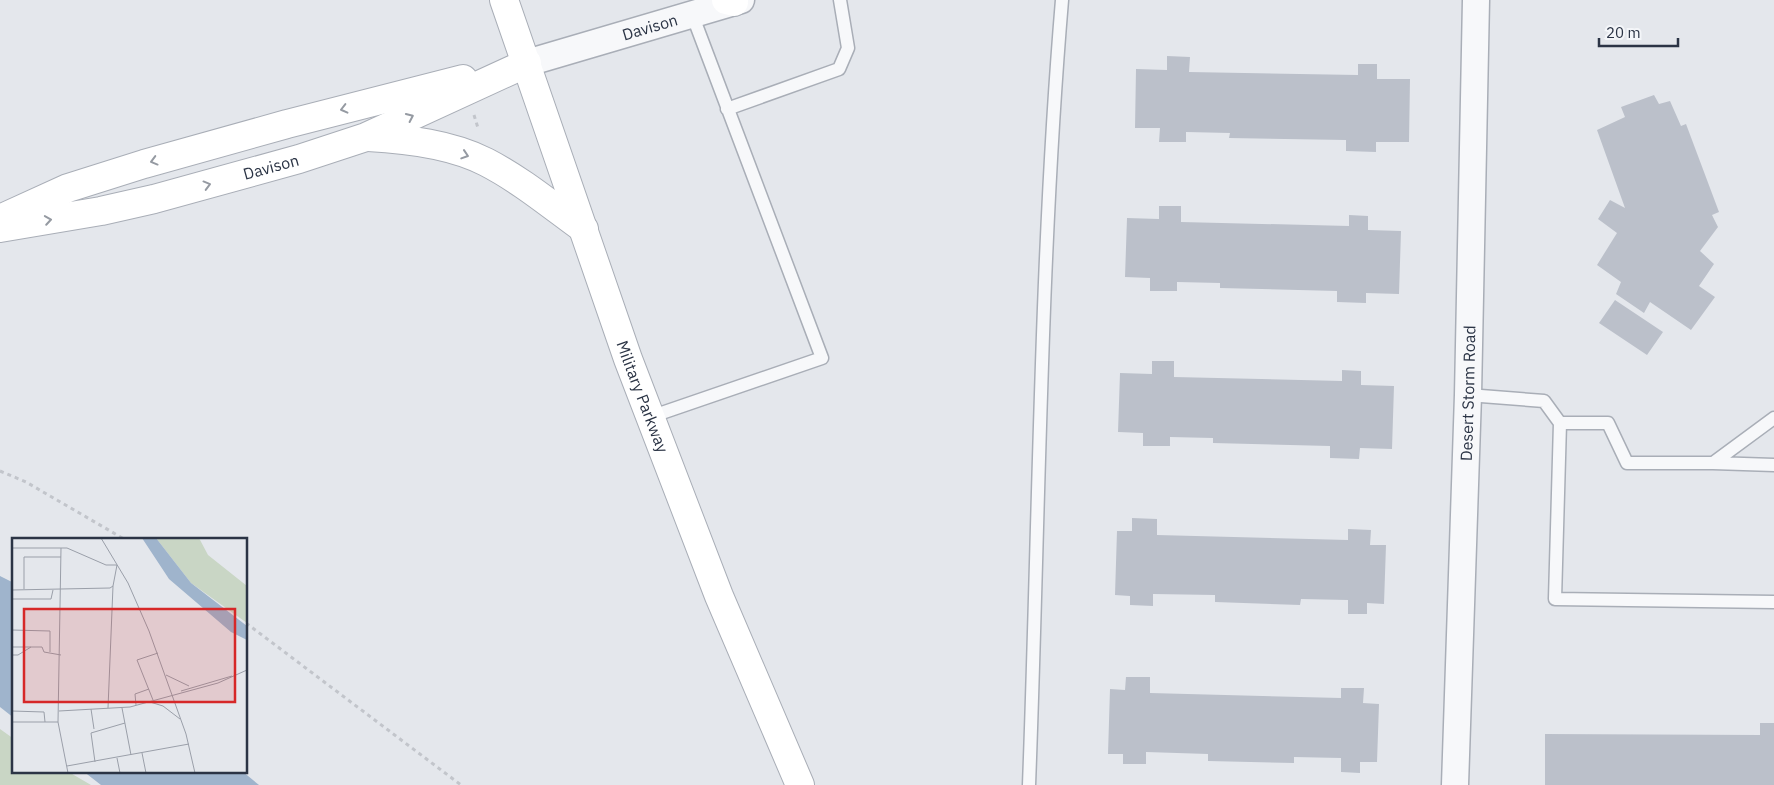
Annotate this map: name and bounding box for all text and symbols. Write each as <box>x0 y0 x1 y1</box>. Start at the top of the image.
street label: Davison <box>620 9 680 44</box>
scale bar <box>1599 15 1678 47</box>
text: 20 m <box>1606 23 1641 42</box>
one-way arrow <box>340 103 349 114</box>
one-way arrow <box>405 113 414 123</box>
one-way arrow <box>461 149 469 159</box>
street label: Davison <box>241 150 301 184</box>
one-way arrow <box>149 155 158 166</box>
one-way arrow <box>202 181 210 191</box>
one-way arrow <box>44 215 52 225</box>
street label: Desert Storm Road <box>1456 325 1479 461</box>
street label: Military Parkway <box>612 338 673 455</box>
inset map <box>12 538 248 772</box>

